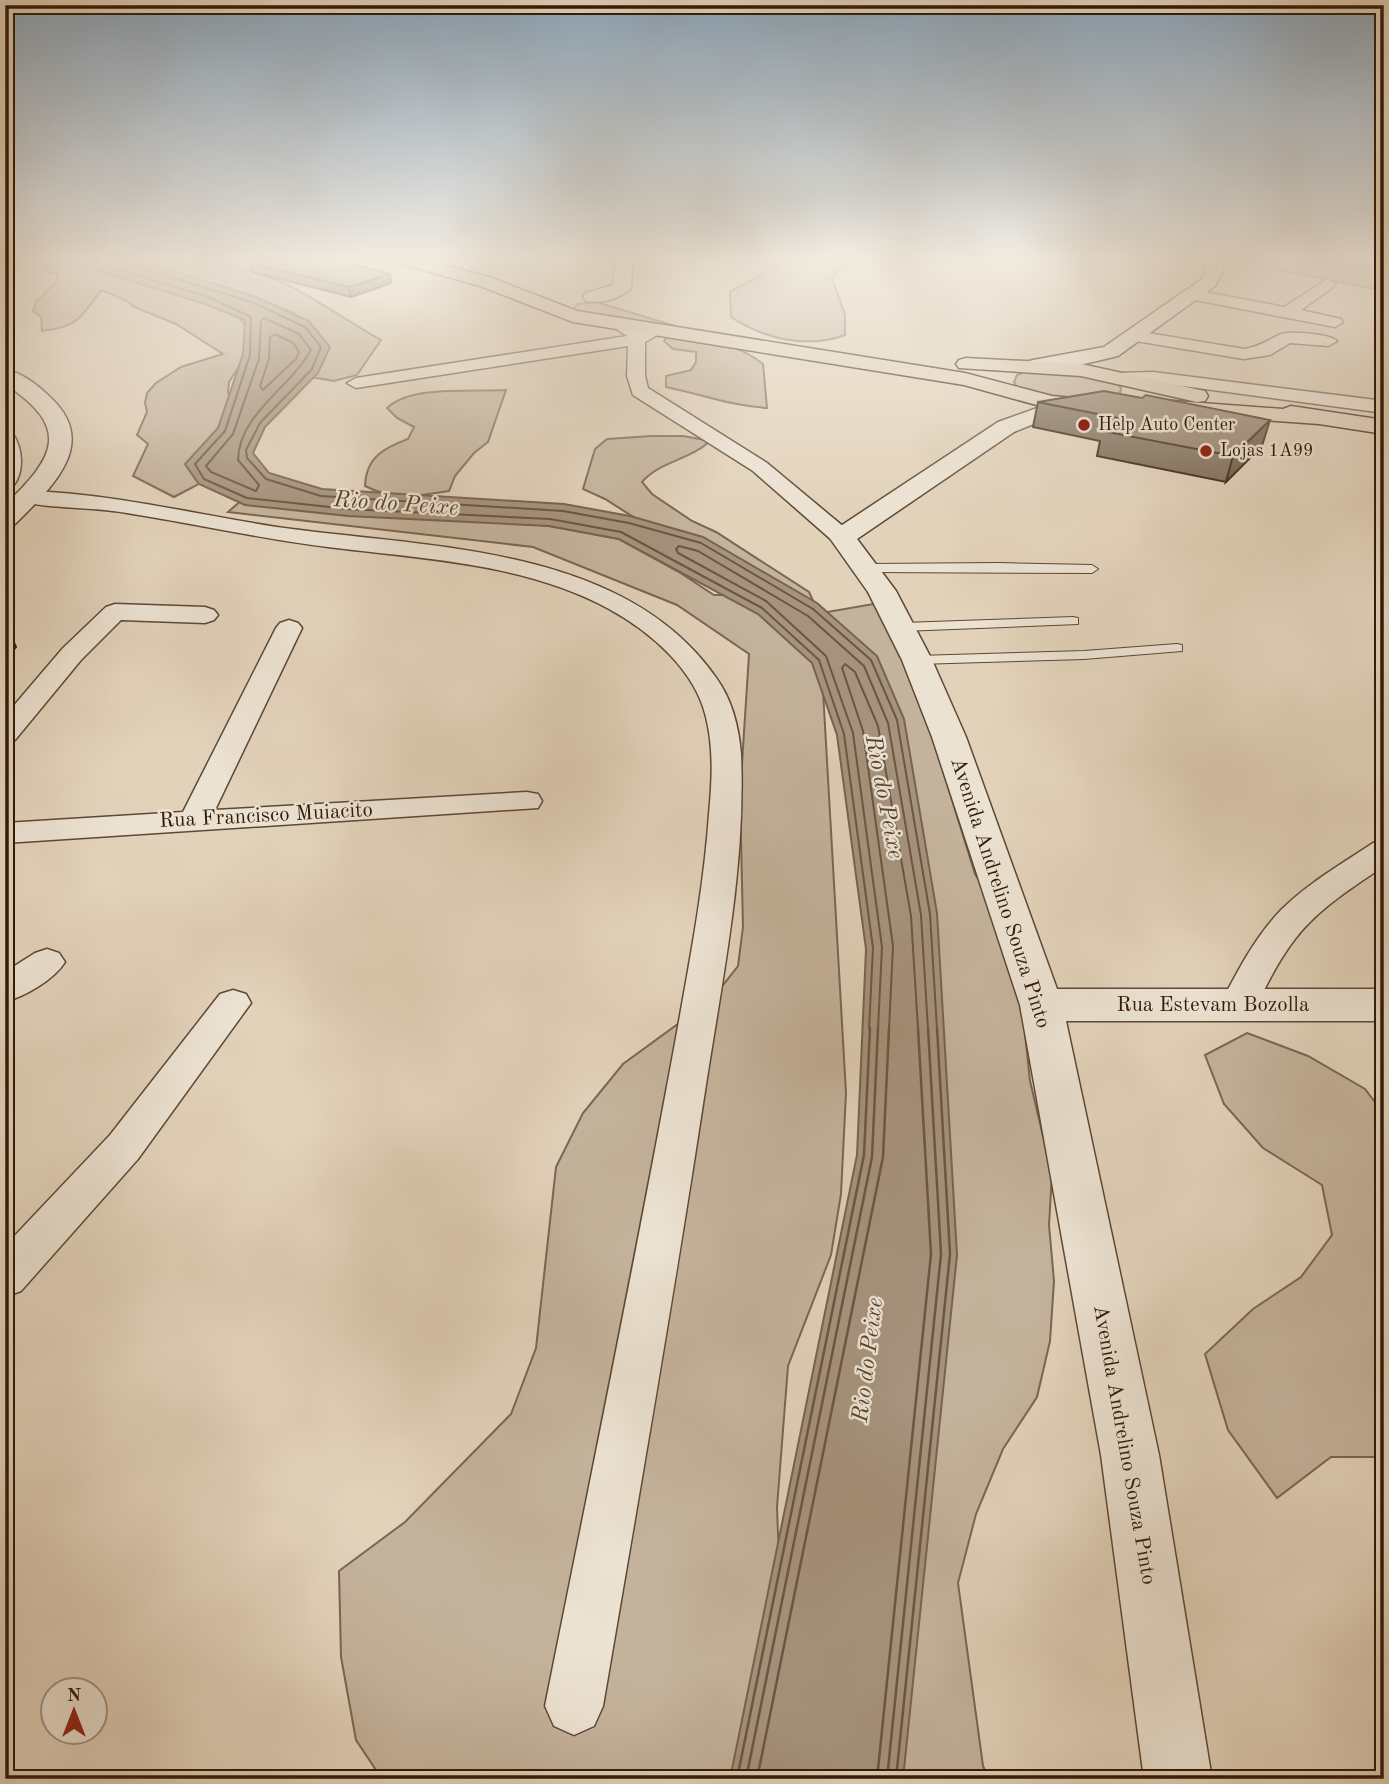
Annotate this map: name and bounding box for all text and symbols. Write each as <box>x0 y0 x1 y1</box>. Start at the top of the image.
place label: Help Auto Center <box>1098 416 1236 434</box>
marker: Help Auto Center <box>1076 417 1092 433</box>
place label: Lojas 1A99 <box>1220 442 1314 460</box>
marker: Lojas 1A99 <box>1198 443 1214 459</box>
water label: Rio do Peixe <box>332 488 459 520</box>
water label: Rio do Peixe <box>861 732 907 861</box>
street label: Avenida Andrelino Souza Pinto <box>946 755 1054 1031</box>
street label: Rua Francisco Muiacito <box>159 800 373 832</box>
street label: Rua Estevam Bozolla <box>1117 995 1309 1016</box>
water label: Rio do Peixe <box>849 1297 887 1424</box>
street label: Avenida Andrelino Souza Pinto <box>1089 1304 1159 1586</box>
north arrow <box>38 1676 108 1746</box>
text: N <box>67 1687 82 1706</box>

